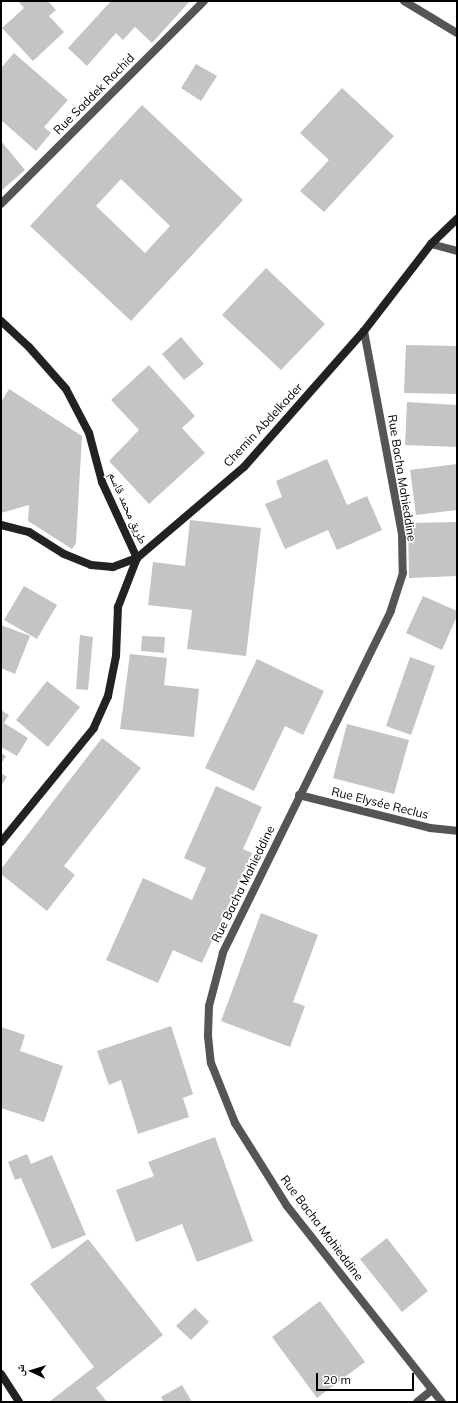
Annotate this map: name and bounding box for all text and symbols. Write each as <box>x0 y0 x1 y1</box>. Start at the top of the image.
street label: Rue Saddek Rachid <box>51 51 137 137</box>
street label: Chemin Abdelkader <box>220 380 306 470</box>
street label: Rue Bacha Mahieddine <box>385 414 419 542</box>
street label: طريق محمد قاسم <box>106 470 150 546</box>
street label: Rue Elysée Reclus <box>330 784 430 822</box>
street label: Rue Bacha Mahieddine <box>208 823 278 945</box>
street label: Rue Bacha Mahieddine <box>278 1172 366 1284</box>
north arrow <box>12 1351 52 1391</box>
text: ش <box>13 1364 27 1376</box>
scale bar <box>318 1365 416 1391</box>
text: 20 m <box>323 1372 351 1387</box>

